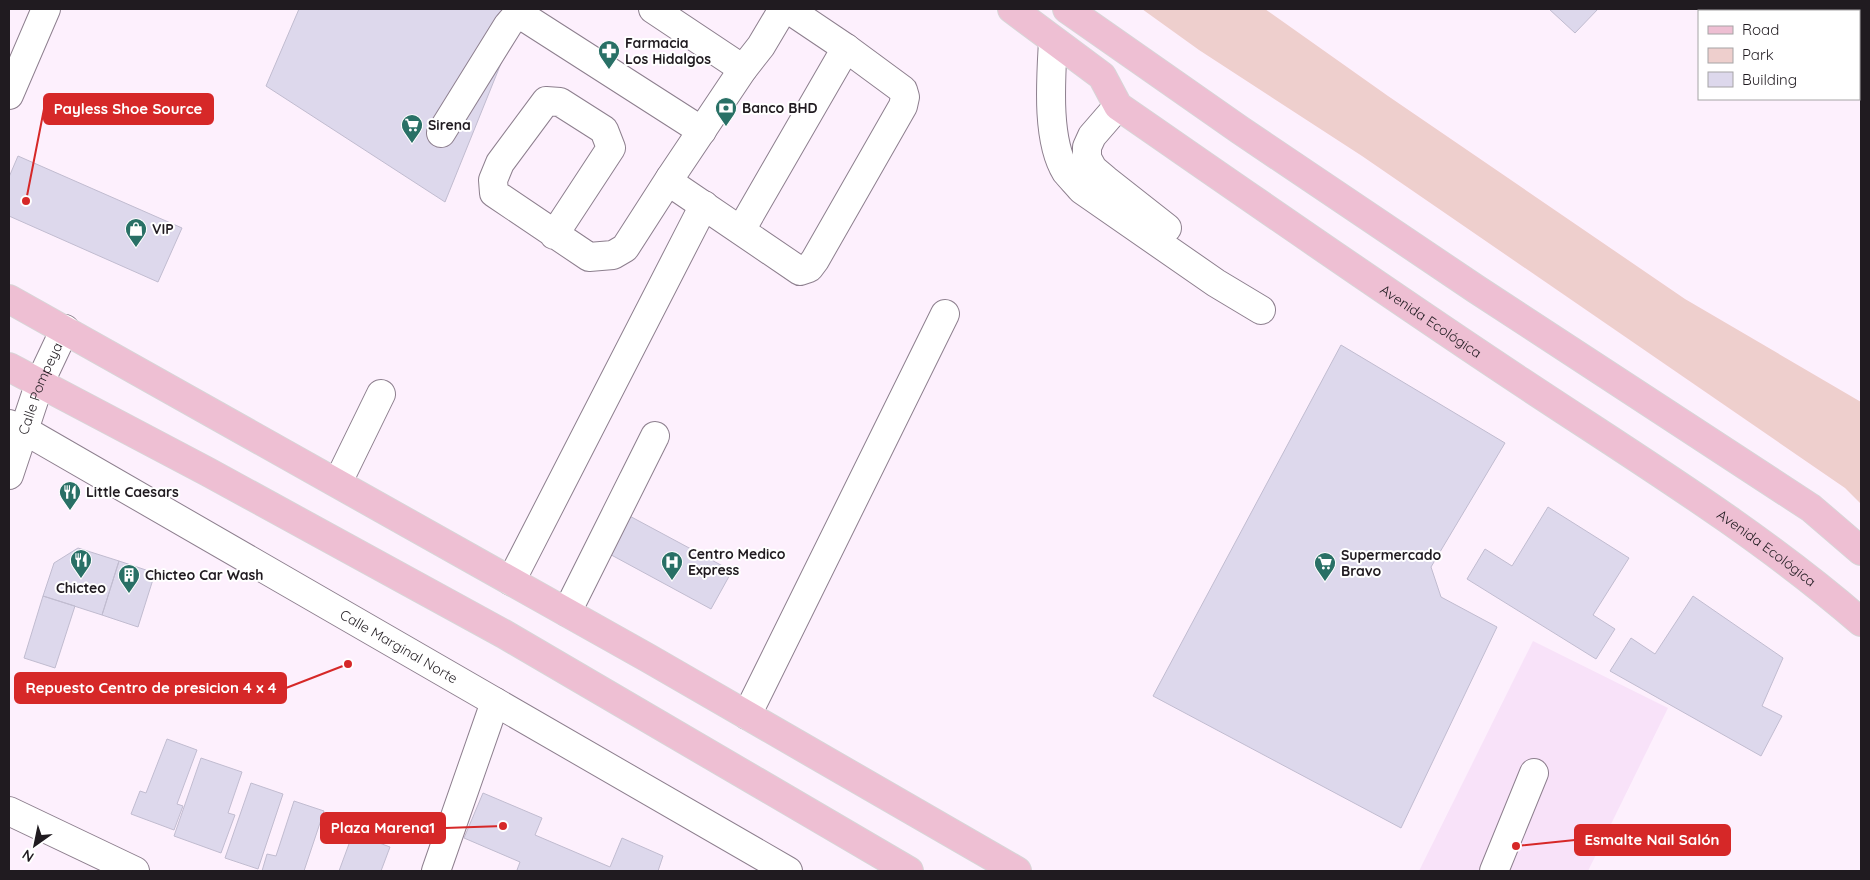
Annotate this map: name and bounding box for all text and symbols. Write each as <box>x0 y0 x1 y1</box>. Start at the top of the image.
legend <box>1698 10 1860 100</box>
text: Road <box>1742 20 1779 39</box>
place label: Farmacia Los Hidalgos <box>625 34 711 68</box>
pharmacy icon: Farmacia Los Hidalgos <box>597 39 621 70</box>
text: Park <box>1742 45 1774 64</box>
text: Building <box>1742 70 1797 89</box>
callout: Payless Shoe Source <box>44 94 213 124</box>
bank icon: Banco BHD <box>714 96 738 127</box>
text: Payless Shoe Source <box>54 99 203 118</box>
place label: Banco BHD <box>742 99 818 117</box>
supermarket icon: Sirena <box>400 113 424 144</box>
place label: Sirena <box>428 116 471 134</box>
shop icon: VIP <box>124 217 148 248</box>
place label: VIP <box>152 220 174 238</box>
street label: Avenida Ecológica <box>1377 281 1485 362</box>
street label: Calle Pompeya <box>14 339 66 437</box>
restaurant icon: Little Caesars <box>58 480 82 511</box>
place label: Little Caesars <box>86 483 179 501</box>
street label: Avenida Ecológica <box>1714 505 1820 590</box>
place label: Centro Medico Express <box>688 545 786 579</box>
place label: Supermercado Bravo <box>1341 546 1442 580</box>
restaurant icon: Chicteo <box>69 548 93 579</box>
hospital icon: Centro Medico Express <box>660 550 684 581</box>
supermarket icon: Supermercado Bravo <box>1313 551 1337 582</box>
building icon: Chicteo Car Wash <box>117 563 141 594</box>
place label: Chicteo Car Wash <box>145 566 264 584</box>
place label: Chicteo <box>56 579 106 597</box>
street label: Calle Marginal Norte <box>337 605 461 687</box>
callout: Repuesto Centro de presicion 4 x 4 <box>15 673 286 703</box>
text: Repuesto Centro de presicion 4 x 4 <box>26 678 277 697</box>
callout: Plaza Marena1 <box>321 813 445 843</box>
text: Plaza Marena1 <box>331 818 435 837</box>
north arrow <box>10 820 60 870</box>
callout: Esmalte Nail Salón <box>1575 825 1730 855</box>
text: Esmalte Nail Salón <box>1584 830 1720 849</box>
text: N <box>19 846 37 866</box>

